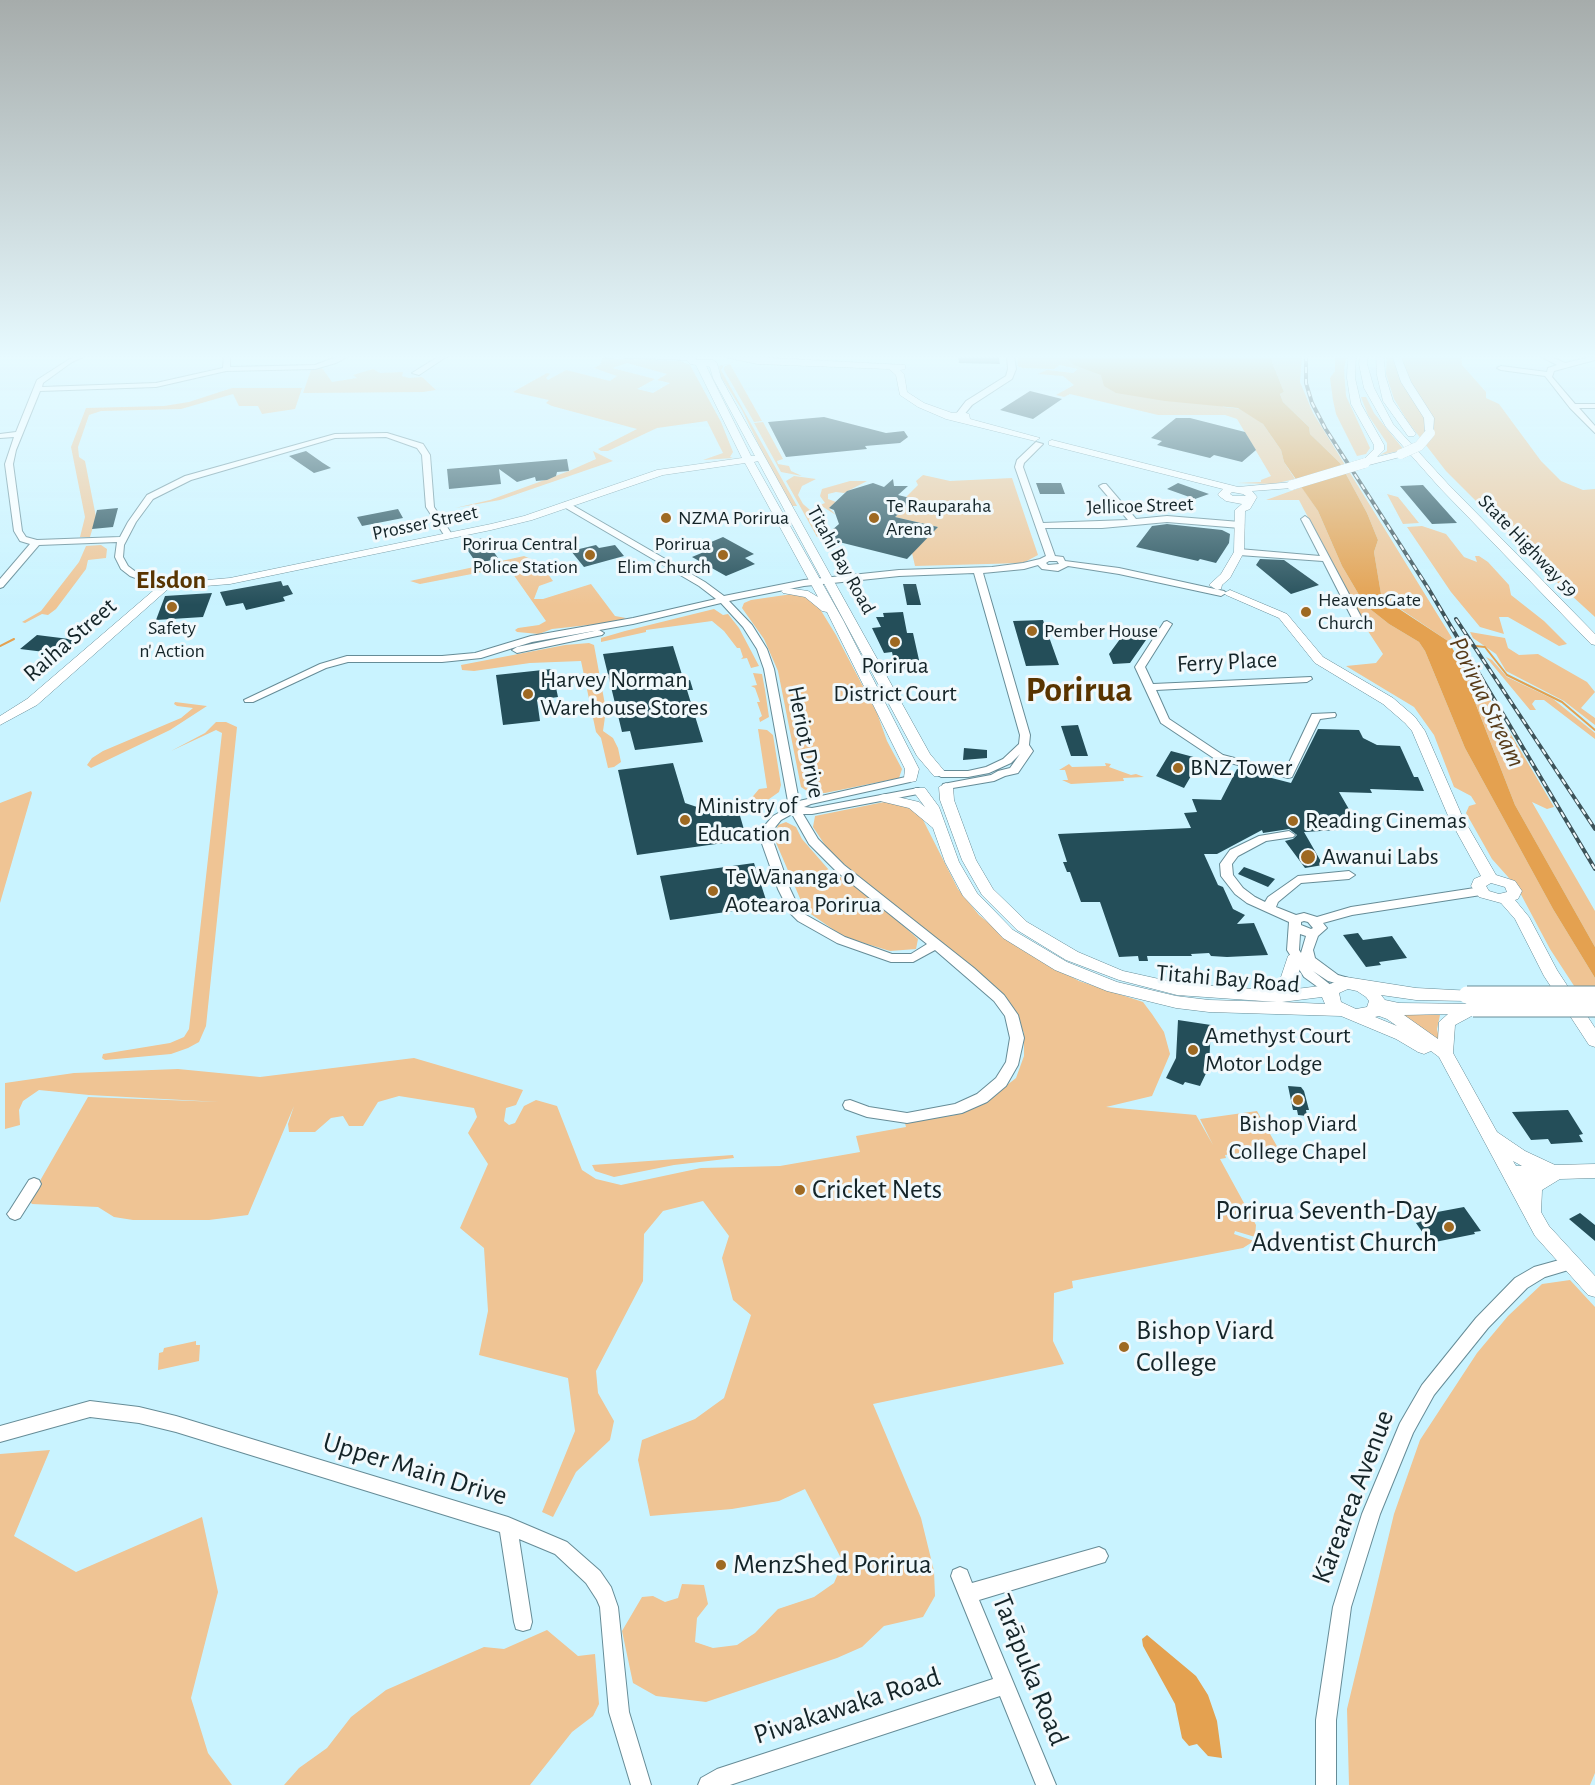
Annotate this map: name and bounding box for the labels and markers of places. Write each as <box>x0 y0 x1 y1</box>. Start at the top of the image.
place label: Te Rauparaha Arena <box>886 494 991 541</box>
place label: NZMA Porirua <box>678 506 789 530</box>
marker: NZMA Porirua <box>659 511 673 525</box>
marker: Te Rauparaha Arena <box>867 511 881 525</box>
place label: Porirua Central Police Station <box>462 532 578 579</box>
place label: Porirua Elim Church <box>617 532 711 579</box>
marker: Porirua Central Police Station <box>583 548 597 562</box>
marker: Porirua Elim Church <box>716 548 730 562</box>
place label: HeavensGate Church <box>1318 588 1421 635</box>
marker: Safety n' Action <box>165 600 179 614</box>
marker: HeavensGate Church <box>1299 605 1313 619</box>
place label: Safety n' Action <box>139 616 205 663</box>
place label: Pember House <box>1044 619 1158 643</box>
marker: Pember House <box>1025 624 1039 638</box>
marker: Porirua District Court <box>888 635 902 649</box>
place label: Porirua District Court <box>833 652 957 708</box>
place label: Harvey Norman Warehouse Stores <box>540 666 708 722</box>
marker: Harvey Norman Warehouse Stores <box>521 687 535 701</box>
place label: BNZ Tower <box>1190 754 1292 782</box>
marker: BNZ Tower <box>1171 761 1185 775</box>
place label: Ministry of Education <box>697 792 797 848</box>
place label: Reading Cinemas <box>1305 807 1467 835</box>
marker: Ministry of Education <box>678 813 692 827</box>
marker: Reading Cinemas <box>1286 814 1300 828</box>
place label: Awanui Labs <box>1322 843 1439 871</box>
marker: Awanui Labs <box>1299 848 1317 866</box>
place label: Te Wānanga o Aotearoa Porirua <box>725 863 882 919</box>
marker: Te Wānanga o Aotearoa Porirua <box>706 884 720 898</box>
place label: Amethyst Court Motor Lodge <box>1205 1022 1351 1078</box>
marker: Amethyst Court Motor Lodge <box>1186 1043 1200 1057</box>
marker: Bishop Viard College Chapel <box>1291 1093 1305 1107</box>
place label: Bishop Viard College Chapel <box>1229 1110 1367 1166</box>
place label: Cricket Nets <box>812 1173 942 1207</box>
marker: Cricket Nets <box>793 1183 807 1197</box>
place label: Porirua Seventh-Day Adventist Church <box>1215 1194 1437 1260</box>
marker: Porirua Seventh-Day Adventist Church <box>1442 1220 1456 1234</box>
place label: Bishop Viard College <box>1136 1314 1274 1380</box>
marker: Bishop Viard College <box>1117 1340 1131 1354</box>
place label: MenzShed Porirua <box>733 1548 932 1582</box>
marker: MenzShed Porirua <box>714 1558 728 1572</box>

